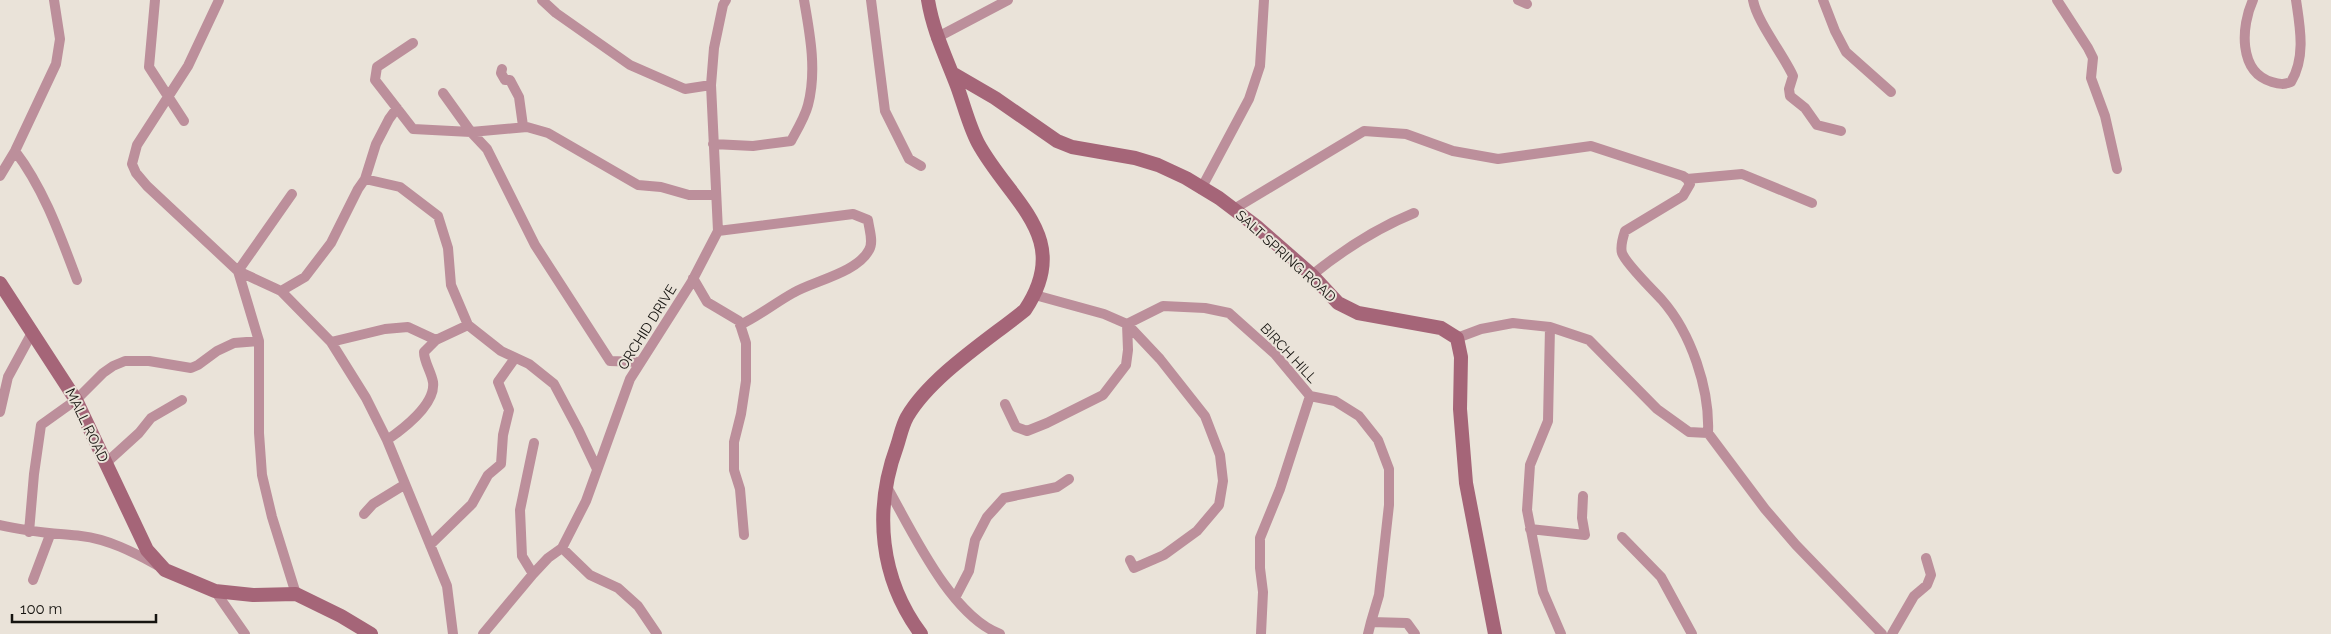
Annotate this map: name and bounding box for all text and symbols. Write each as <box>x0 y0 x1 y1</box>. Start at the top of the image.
street label: SALT SPRING ROAD <box>1233 207 1339 305</box>
street label: ORCHID DRIVE <box>614 281 680 373</box>
street label: BIRCH HILL <box>1257 320 1321 386</box>
street label: MALL ROAD <box>62 386 112 464</box>
scale bar <box>12 592 156 624</box>
text: 100 m <box>20 600 62 618</box>

